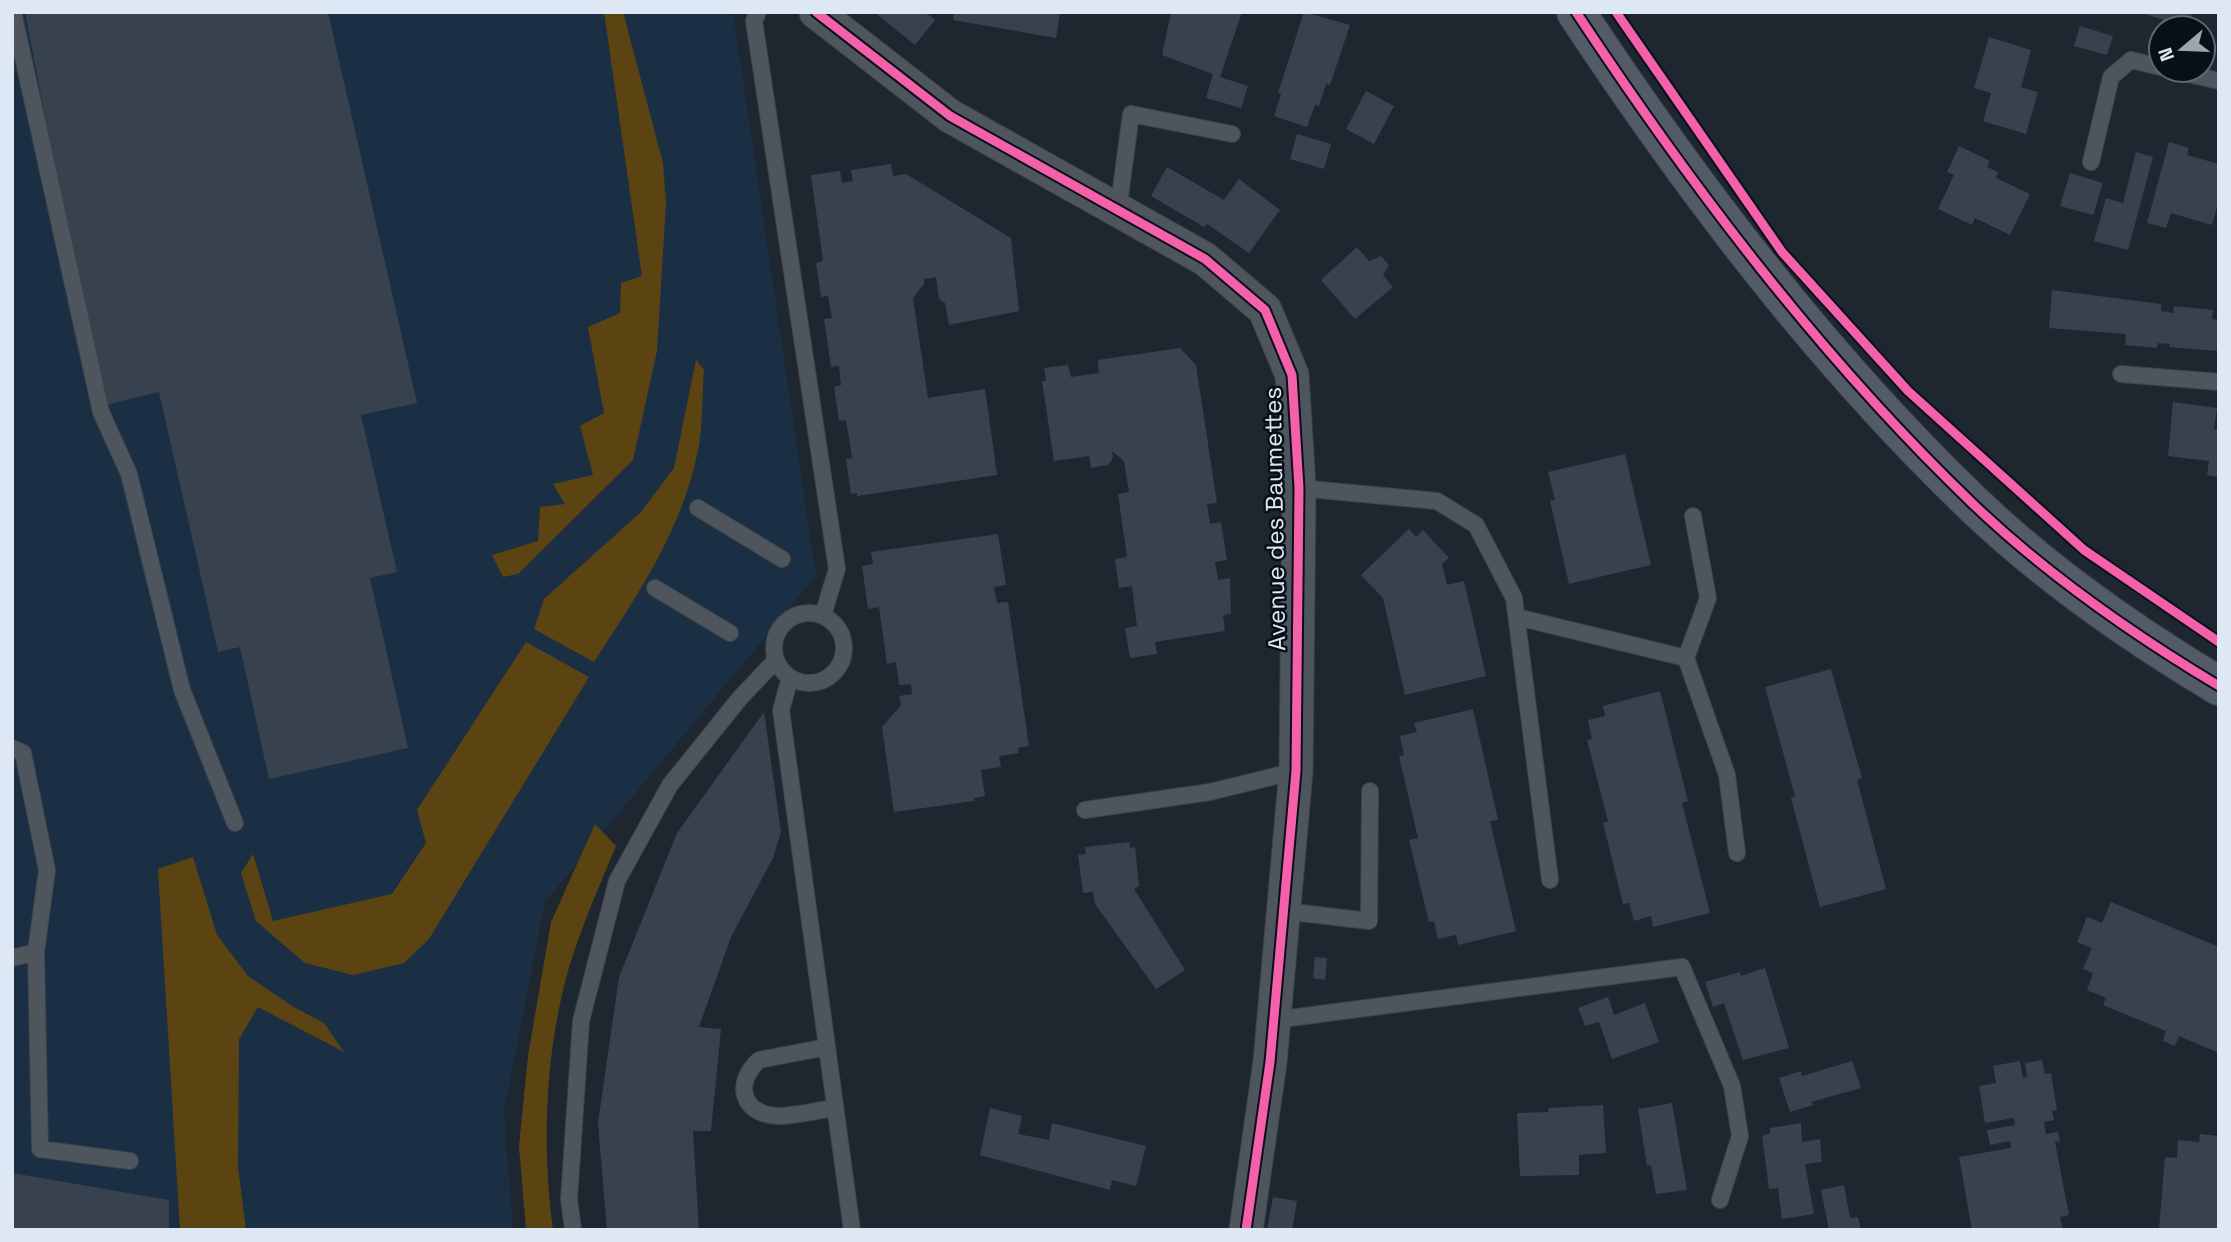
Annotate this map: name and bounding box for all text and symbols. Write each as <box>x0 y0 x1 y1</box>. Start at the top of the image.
north arrow <box>2147 14 2217 84</box>
text: N <box>2153 44 2180 64</box>
street label: Avenue des Baumettes <box>1257 387 1292 651</box>

